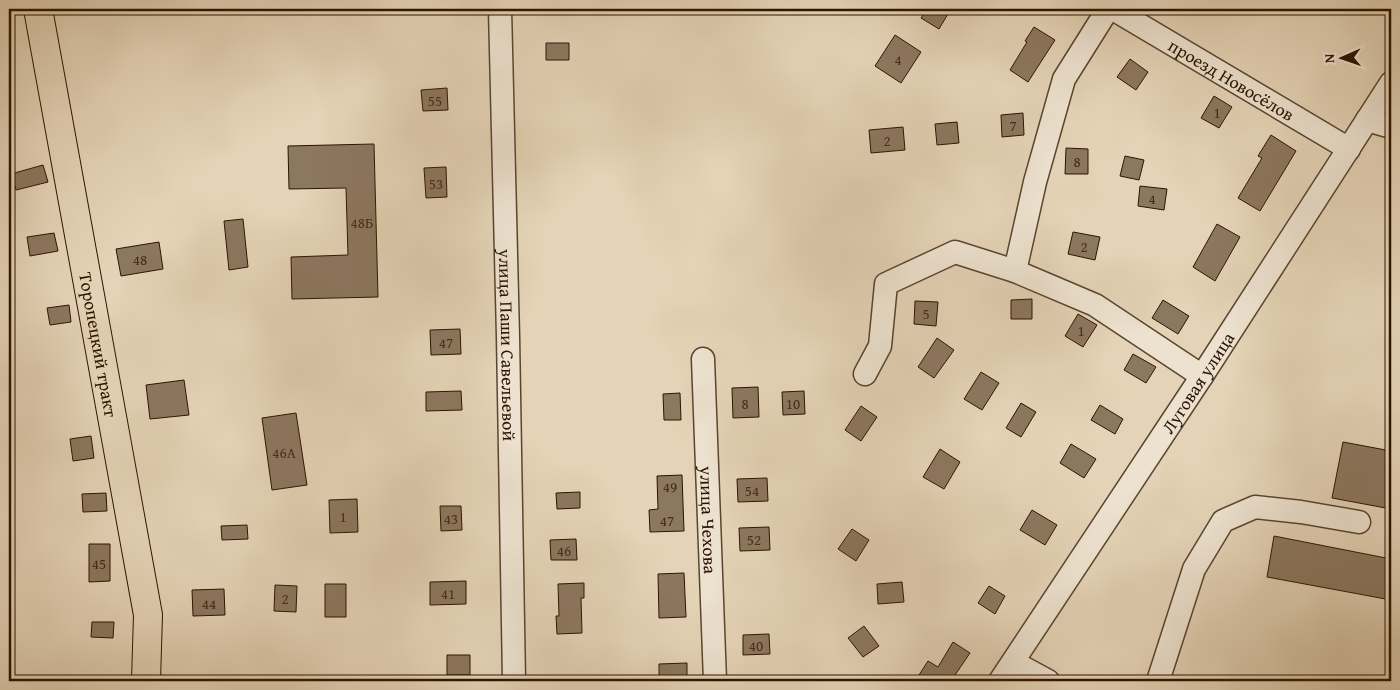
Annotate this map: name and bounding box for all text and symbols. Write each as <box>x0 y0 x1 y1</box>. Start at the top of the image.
street label: проезд Новосёлов <box>1164 31 1300 127</box>
north arrow <box>1318 32 1368 82</box>
house number: 4 <box>894 49 902 70</box>
text: N <box>1319 53 1339 63</box>
house number: 55 <box>428 90 442 111</box>
house number: 1 <box>1213 102 1221 123</box>
house number: 7 <box>1009 115 1017 136</box>
house number: 2 <box>883 130 891 151</box>
house number: 8 <box>1073 151 1081 172</box>
house number: 53 <box>429 173 443 194</box>
house number: 4 <box>1148 188 1156 209</box>
house number: 48Б <box>351 212 373 233</box>
house number: 2 <box>1080 236 1088 257</box>
street label: улица Паши Савельевой <box>492 247 523 442</box>
house number: 48 <box>133 249 147 270</box>
street label: Торопецкий тракт <box>72 270 125 420</box>
house number: 5 <box>922 303 930 324</box>
house number: 1 <box>1077 320 1085 341</box>
street label: Луговая улица <box>1154 326 1241 439</box>
house number: 47 <box>439 332 453 353</box>
house number: 8 <box>741 393 749 414</box>
house number: 10 <box>786 393 800 414</box>
house number: 46А <box>272 442 296 463</box>
street label: улица Чехова <box>693 465 725 575</box>
house number: 49 <box>663 476 677 497</box>
house number: 54 <box>745 480 759 501</box>
house number: 1 <box>339 506 347 527</box>
house number: 43 <box>444 508 458 529</box>
house number: 47 <box>660 510 674 531</box>
house number: 52 <box>747 529 761 550</box>
house number: 46 <box>557 540 571 561</box>
house number: 45 <box>92 553 106 574</box>
house number: 41 <box>441 583 455 604</box>
house number: 2 <box>281 588 289 609</box>
house number: 44 <box>202 593 216 614</box>
house number: 40 <box>749 635 763 656</box>

